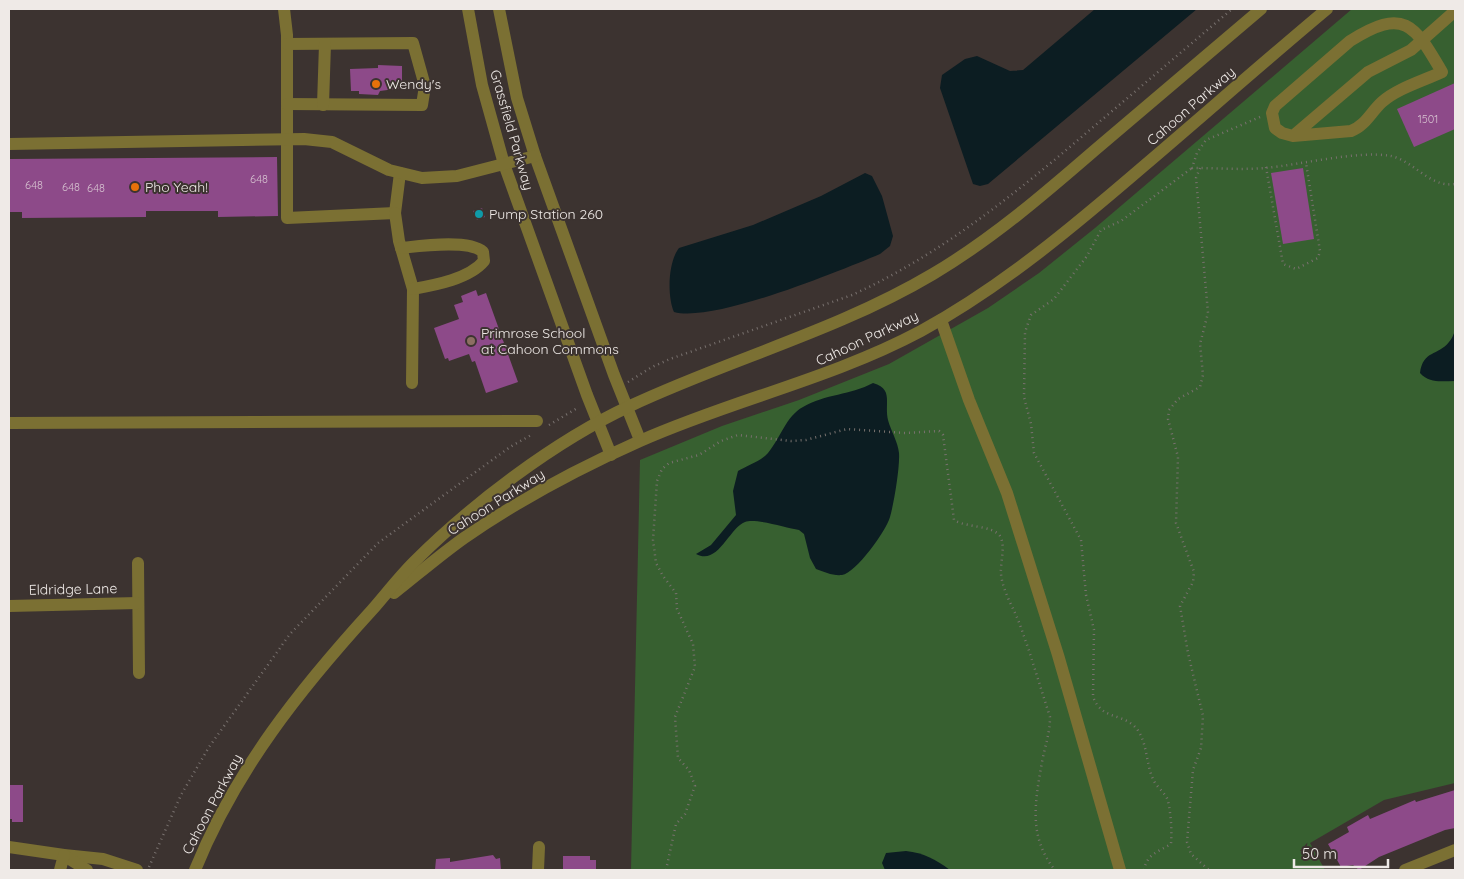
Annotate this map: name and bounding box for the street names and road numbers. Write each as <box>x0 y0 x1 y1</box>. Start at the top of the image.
street label: Cahoon Parkway <box>1143 63 1239 149</box>
street label: Grassfield Parkway <box>486 68 538 192</box>
street label: Cahoon Parkway <box>813 306 921 370</box>
street label: Cahoon Parkway <box>444 465 548 539</box>
street label: Eldridge Lane <box>29 579 117 599</box>
street label: Cahoon Parkway <box>178 751 246 857</box>

